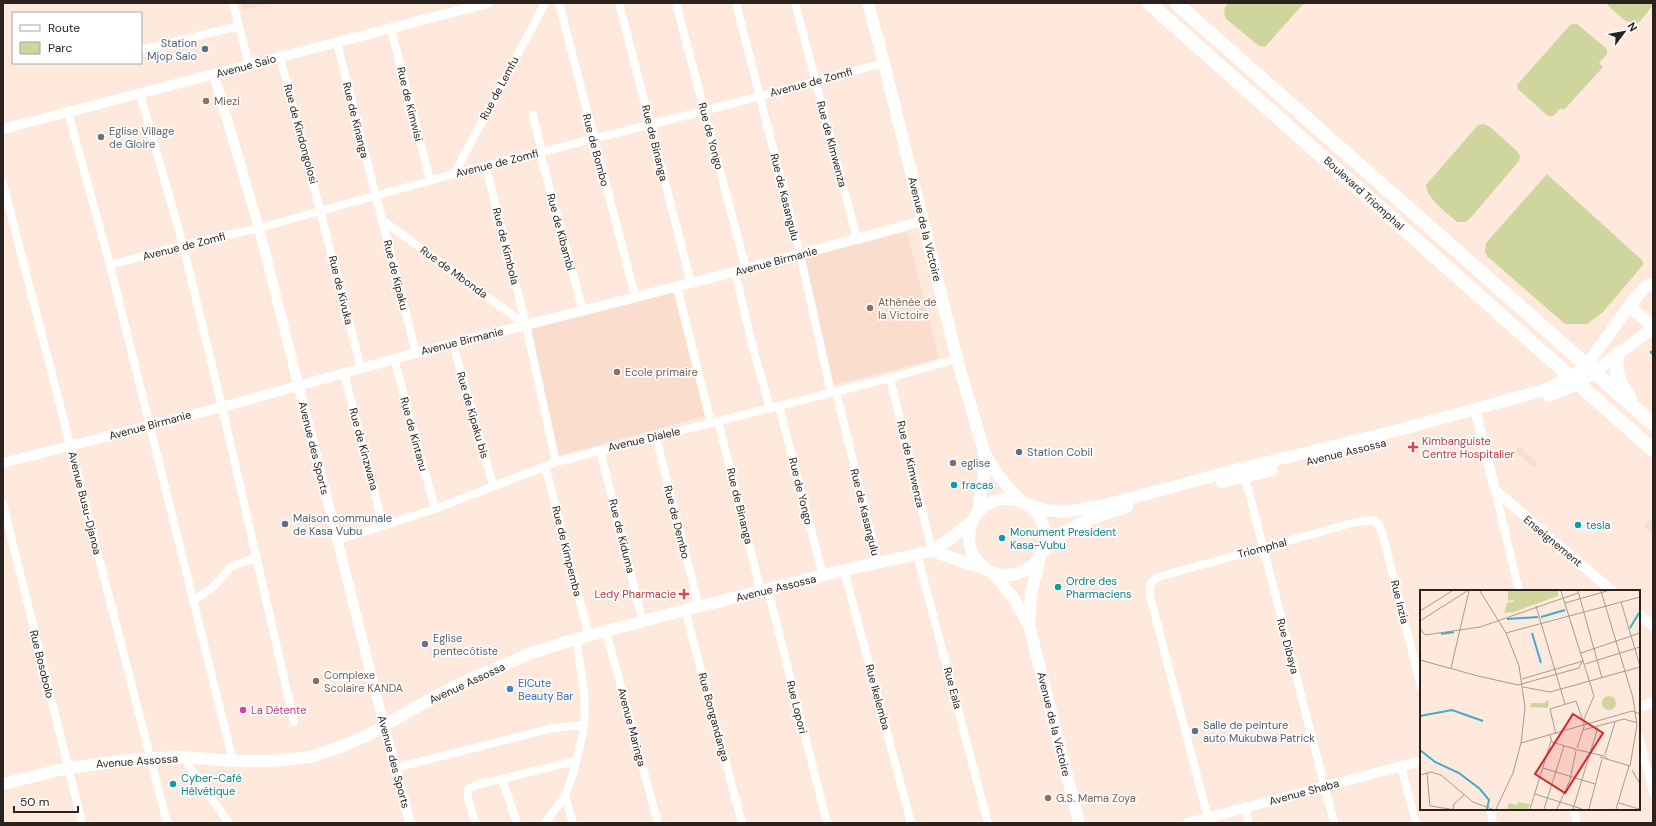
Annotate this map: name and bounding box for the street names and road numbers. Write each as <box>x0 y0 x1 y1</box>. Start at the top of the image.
street label: Avenue Saio <box>214 51 278 81</box>
street label: Rue de Lemfu <box>476 54 522 122</box>
street label: Avenue de Zomfi <box>768 64 854 100</box>
street label: Rue de Kimwisi <box>394 65 426 143</box>
street label: Rue de Kinanga <box>340 81 372 159</box>
street label: Rue de Kindongolosi <box>281 83 321 185</box>
street label: Rue de KImwenza <box>814 99 850 189</box>
street label: Rue de Yongo <box>695 101 727 171</box>
street label: Rue de Binanga <box>639 103 671 183</box>
street label: Rue de Bombo <box>580 112 612 188</box>
street label: Avenue de Zomfi <box>454 146 540 180</box>
street label: Rue de Kasangulu <box>767 152 803 242</box>
street label: Boulevard Triomphal <box>1321 153 1407 233</box>
street label: Avenue de la Victoire <box>905 175 945 283</box>
street label: Rue de Kibambi <box>544 192 578 272</box>
street label: Rue de Kimbola <box>490 206 522 286</box>
street label: Avenue de Zomfi <box>141 229 227 263</box>
street label: Rue de Kipaku <box>381 238 411 312</box>
street label: Rue de Mbonda <box>418 243 490 301</box>
street label: Avenue Birmanie <box>733 243 819 279</box>
street label: Rue de Kivuka <box>326 254 356 326</box>
street label: Avenue Birmanie <box>419 324 505 358</box>
street label: Rue de Kipaku bis <box>454 370 492 460</box>
street label: Rue de Kintanu <box>397 395 431 473</box>
street label: Avenue des Sports <box>296 400 332 496</box>
street label: Rue de Kinzwana <box>346 406 382 492</box>
street label: Avenue Birmanie <box>107 407 193 443</box>
street label: Rue de Kimwenza <box>894 419 928 509</box>
street label: Avenue Dialele <box>606 424 682 454</box>
street label: Avenue Assossa <box>1304 435 1388 469</box>
street label: Avenue Busu-Djanoa <box>65 450 105 556</box>
street label: Rue de Yongo <box>786 456 816 526</box>
street label: Rue de Binanga <box>724 466 756 546</box>
street label: Rue de Kasangulu <box>847 467 883 557</box>
street label: Rue de Dembo <box>661 484 693 560</box>
street label: Rue de Kiduma <box>606 497 638 575</box>
street label: Rue de Kimpemba <box>549 504 585 598</box>
street label: Enseignement <box>1521 512 1585 570</box>
street label: Triomphal <box>1236 535 1288 561</box>
street label: Avenue Assossa <box>734 571 818 605</box>
street label: Rue Inzia <box>1388 579 1412 625</box>
street label: Rue Dibaya <box>1274 617 1302 675</box>
street label: Rue Bosobolo <box>27 629 57 699</box>
street label: Avenue Assossa <box>427 659 507 707</box>
street label: Rue Ikelemba <box>863 663 893 731</box>
street label: Rue Eala <box>941 666 965 710</box>
street label: Avenue de la Victoire <box>1034 670 1074 778</box>
street label: Rue Bongandanga <box>695 671 733 763</box>
street label: Rue Lopori <box>784 679 810 735</box>
street label: Avenue Maringa <box>615 686 649 768</box>
street label: Avenue des Sports <box>375 714 413 810</box>
street label: Avenue Assossa <box>96 751 179 771</box>
street label: Avenue Shaba <box>1267 776 1341 808</box>

